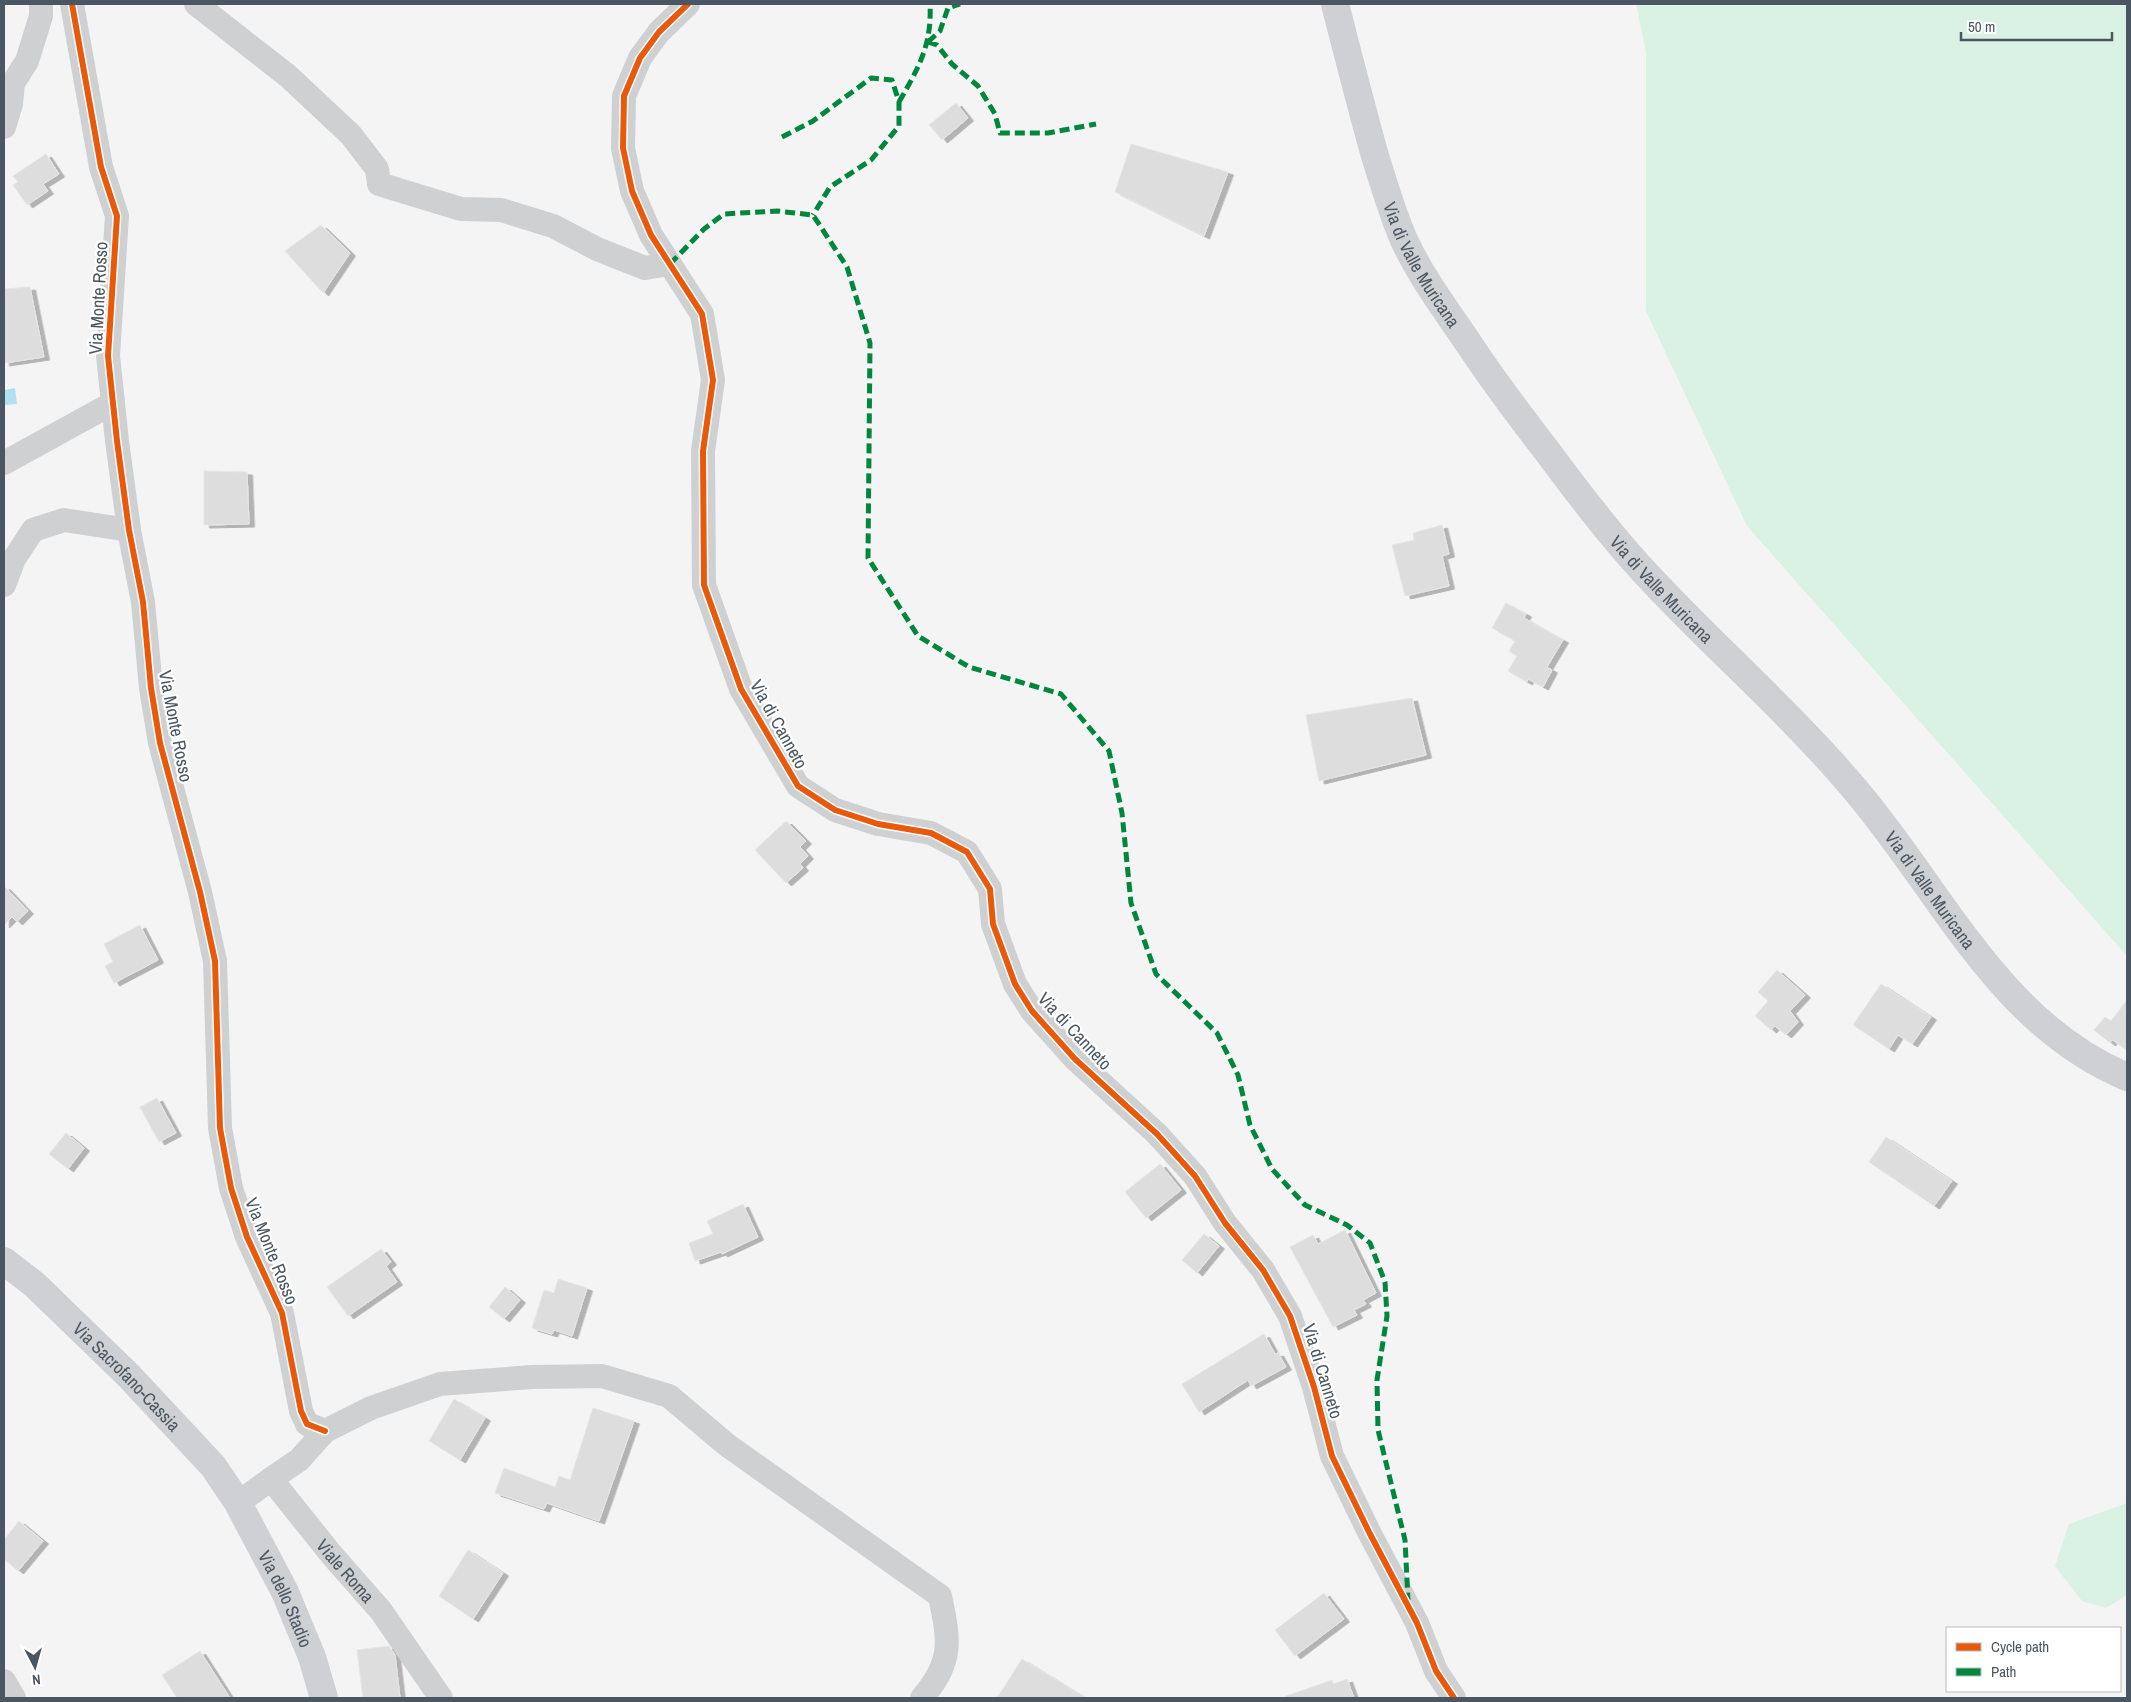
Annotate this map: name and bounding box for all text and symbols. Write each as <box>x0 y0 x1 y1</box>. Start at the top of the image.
scale bar <box>1961 10 2112 42</box>
text: 50 m <box>1968 16 1995 37</box>
street label: Via di Valle Muricana <box>1378 199 1466 332</box>
street label: Via Monte Rosso <box>83 241 113 355</box>
street label: Via di Valle Muricana <box>1605 530 1719 648</box>
street label: Via Monte Rosso <box>153 668 199 784</box>
street label: Via di Canneto <box>744 675 814 773</box>
street label: Via di Valle Muricana <box>1879 826 1981 954</box>
street label: Via di Canneto <box>1032 987 1118 1075</box>
street label: Via Monte Rosso <box>239 1194 305 1308</box>
street label: Via Sacrofano-Cassia <box>68 1316 187 1437</box>
street label: Via di Canneto <box>1297 1320 1349 1422</box>
street label: Viale Roma <box>311 1533 380 1608</box>
street label: Via dello Stadio <box>253 1546 319 1651</box>
legend <box>1946 1627 2121 1692</box>
text: Cycle path <box>1991 1636 2049 1657</box>
north arrow <box>10 1642 60 1692</box>
text: Path <box>1991 1661 2016 1682</box>
text: N <box>31 1671 41 1689</box>

